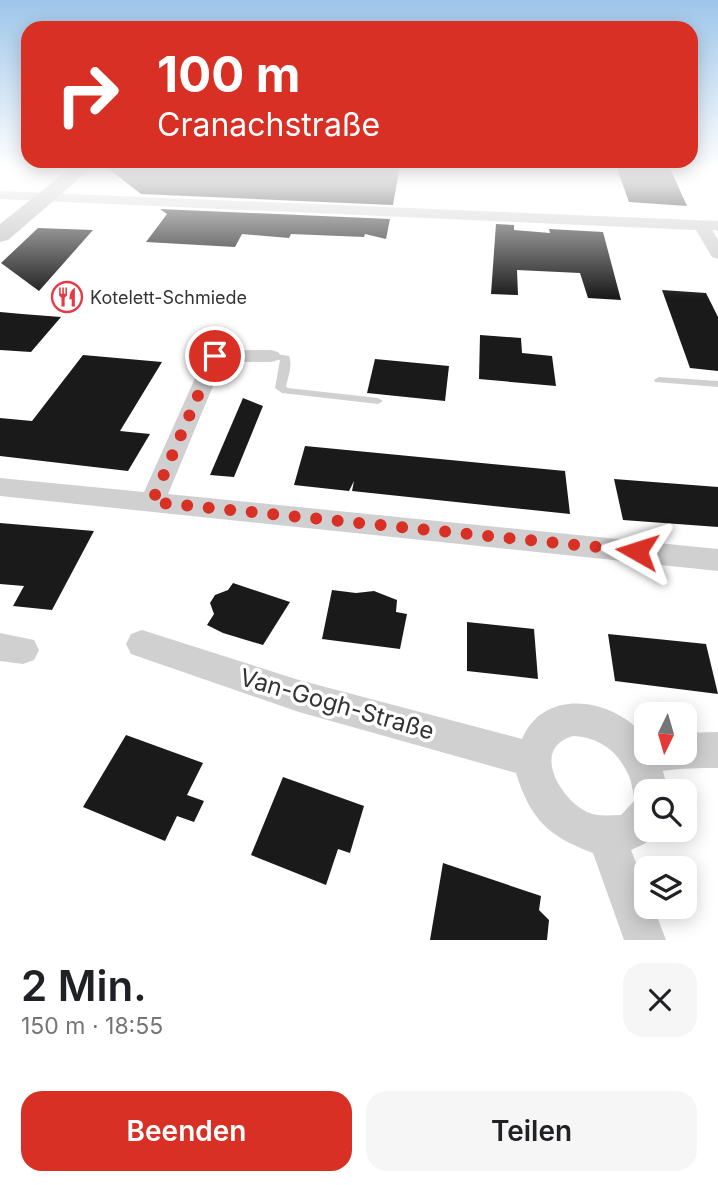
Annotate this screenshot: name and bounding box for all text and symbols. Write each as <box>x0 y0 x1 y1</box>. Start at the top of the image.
text: 100 m <box>157 45 301 104</box>
icon: right <box>42 49 133 140</box>
text: Cranachstraße <box>157 105 380 144</box>
restaurant icon: Kotelett-Schmiede <box>50 280 84 314</box>
place label: Kotelett-Schmiede <box>90 287 247 308</box>
pin <box>185 326 245 386</box>
icon: arrive <box>196 337 234 375</box>
position arrow <box>600 514 674 588</box>
street label: Van-Gogh-Straße <box>236 662 438 746</box>
north arrow <box>634 702 696 765</box>
map controls <box>634 702 697 919</box>
button: search <box>634 779 697 842</box>
button: layers <box>634 856 697 919</box>
text: 2 Min. <box>21 960 147 1011</box>
button: close <box>623 963 697 1037</box>
text: 150 m · 18:55 <box>21 1012 163 1040</box>
button: Beenden <box>21 1091 352 1171</box>
button: Teilen <box>366 1091 697 1171</box>

